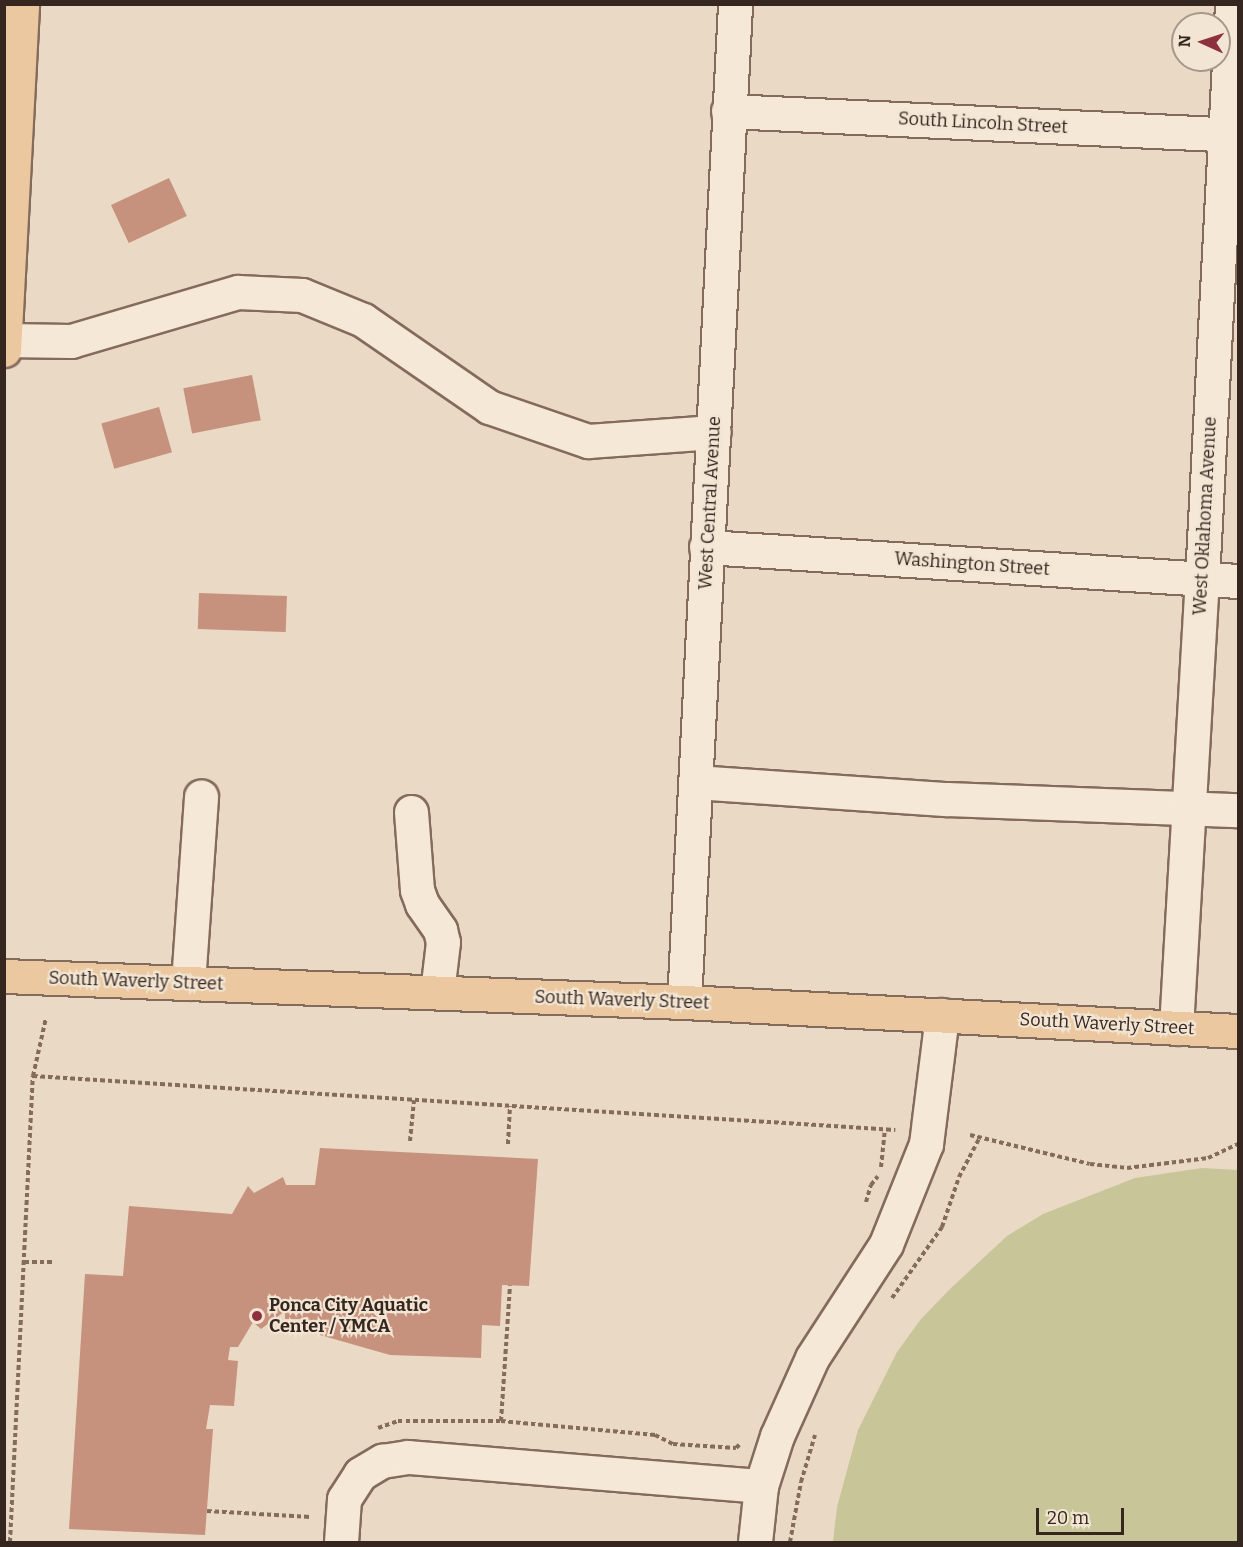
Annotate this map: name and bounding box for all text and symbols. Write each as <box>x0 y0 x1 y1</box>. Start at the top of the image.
north arrow <box>1171 12 1231 72</box>
text: N <box>1175 34 1194 48</box>
street label: South Lincoln Street <box>898 108 1068 138</box>
street label: West Central Avenue <box>695 416 725 590</box>
street label: West Oklahoma Avenue <box>1189 416 1221 616</box>
street label: Washington Street <box>894 548 1050 580</box>
street label: South Waverly Street <box>48 967 224 995</box>
street label: South Waverly Street <box>534 986 710 1014</box>
street label: South Waverly Street <box>1019 1009 1195 1039</box>
place label: Ponca City Aquatic Center / YMCA <box>269 1295 428 1338</box>
marker: Ponca City Aquatic Center / YMCA <box>250 1309 264 1323</box>
scale bar <box>1039 1496 1128 1534</box>
text: 20 m <box>1047 1507 1089 1529</box>

